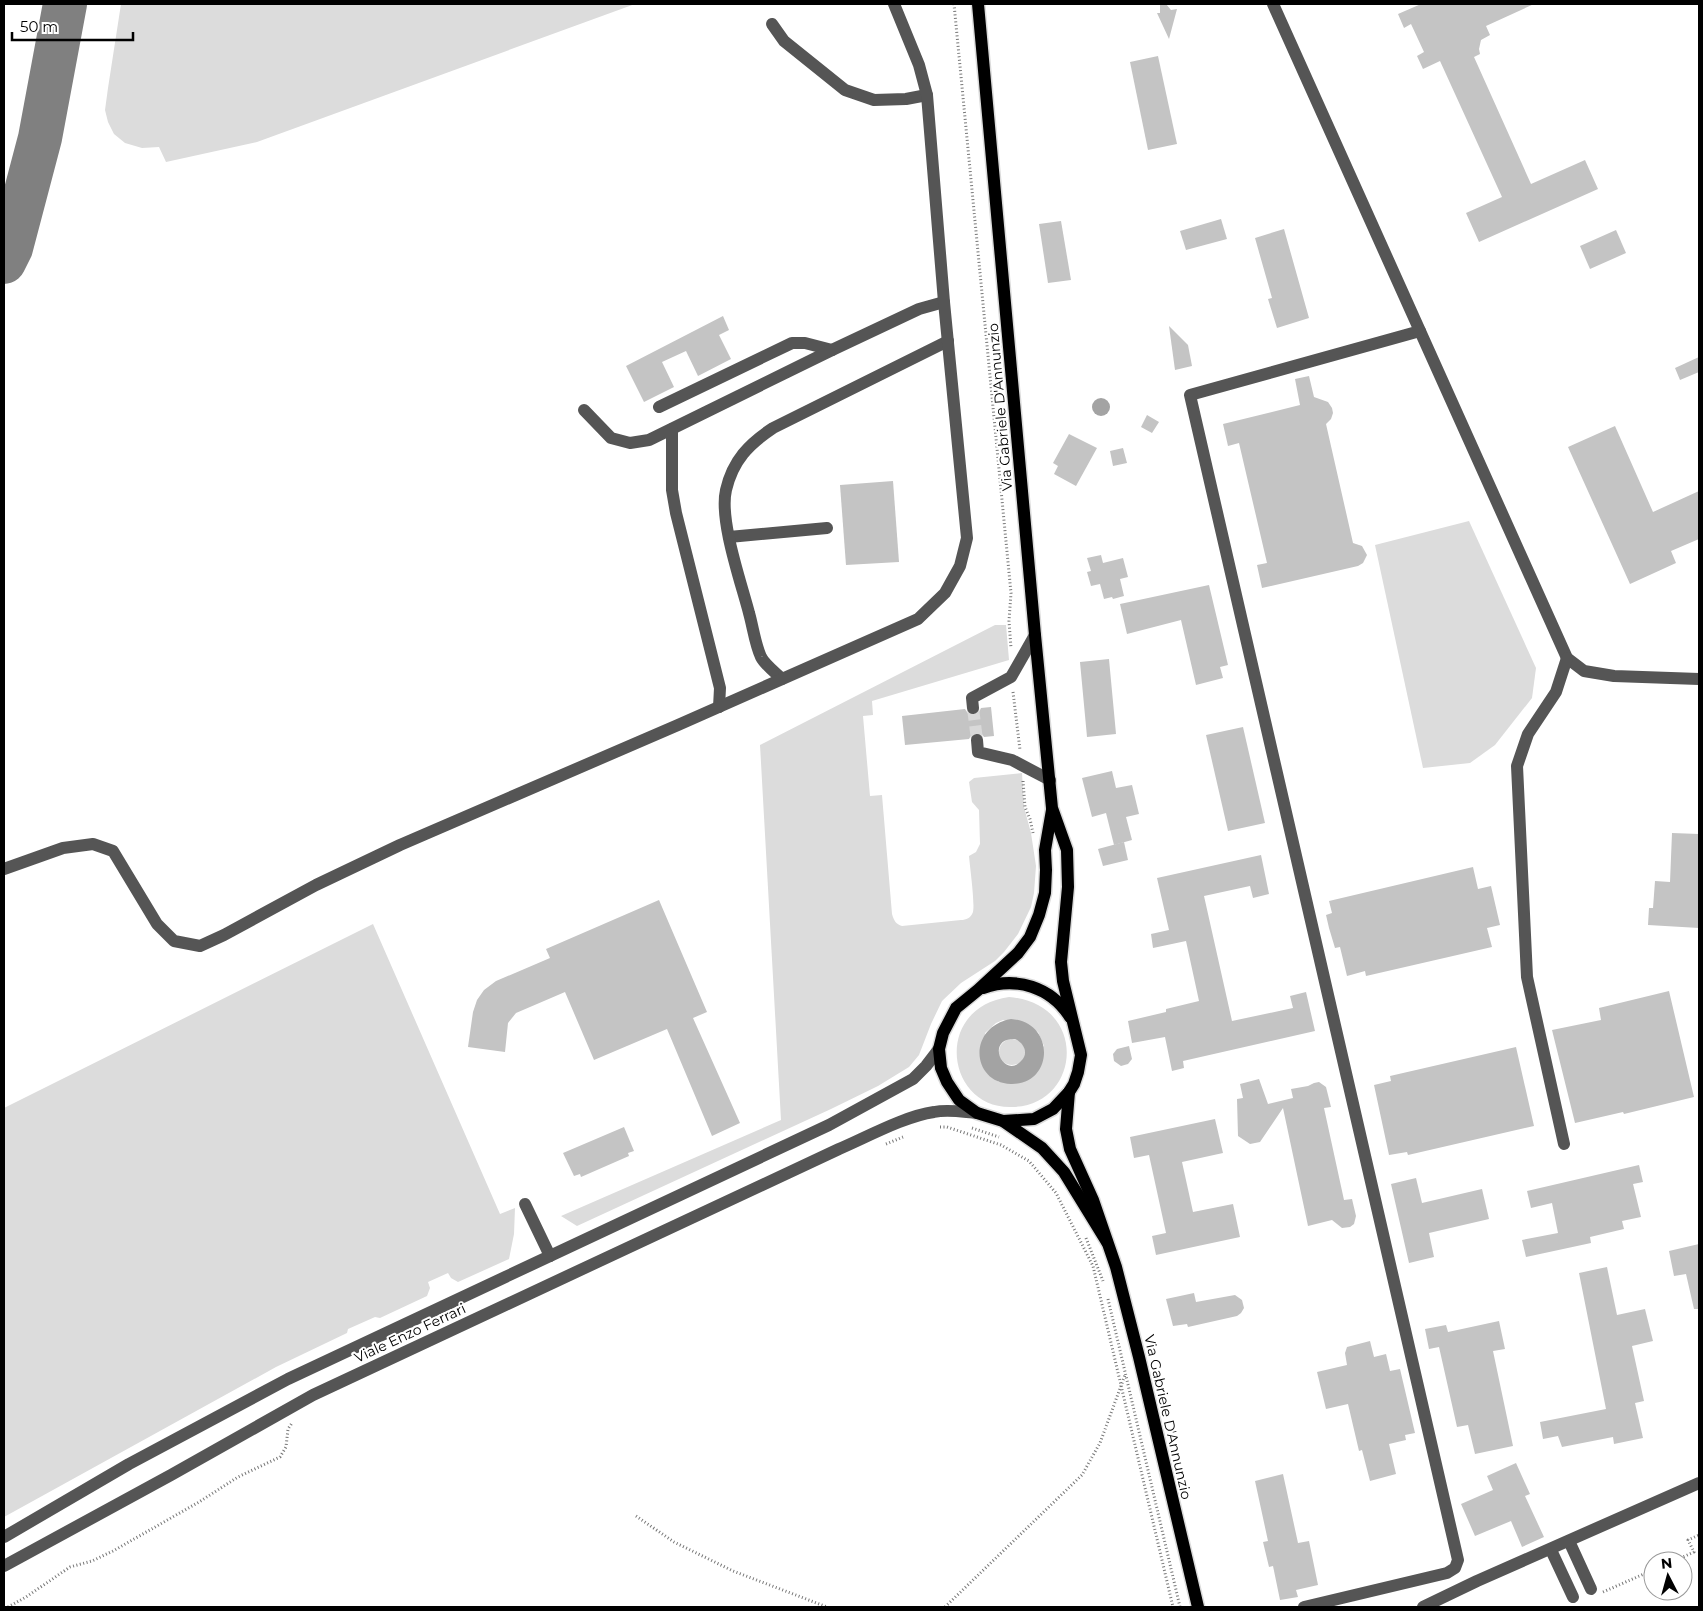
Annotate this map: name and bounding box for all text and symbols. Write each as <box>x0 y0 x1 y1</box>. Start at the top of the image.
scale bar <box>12 10 134 42</box>
text: 50 m <box>20 17 58 36</box>
street label: Via Gabriele D'Annunzio <box>984 322 1016 492</box>
street label: Viale Enzo Ferrari <box>351 1299 469 1367</box>
street label: Via Gabriele D'Annunzio <box>1140 1333 1196 1501</box>
north arrow <box>1643 1551 1693 1601</box>
text: N <box>1660 1554 1673 1573</box>

